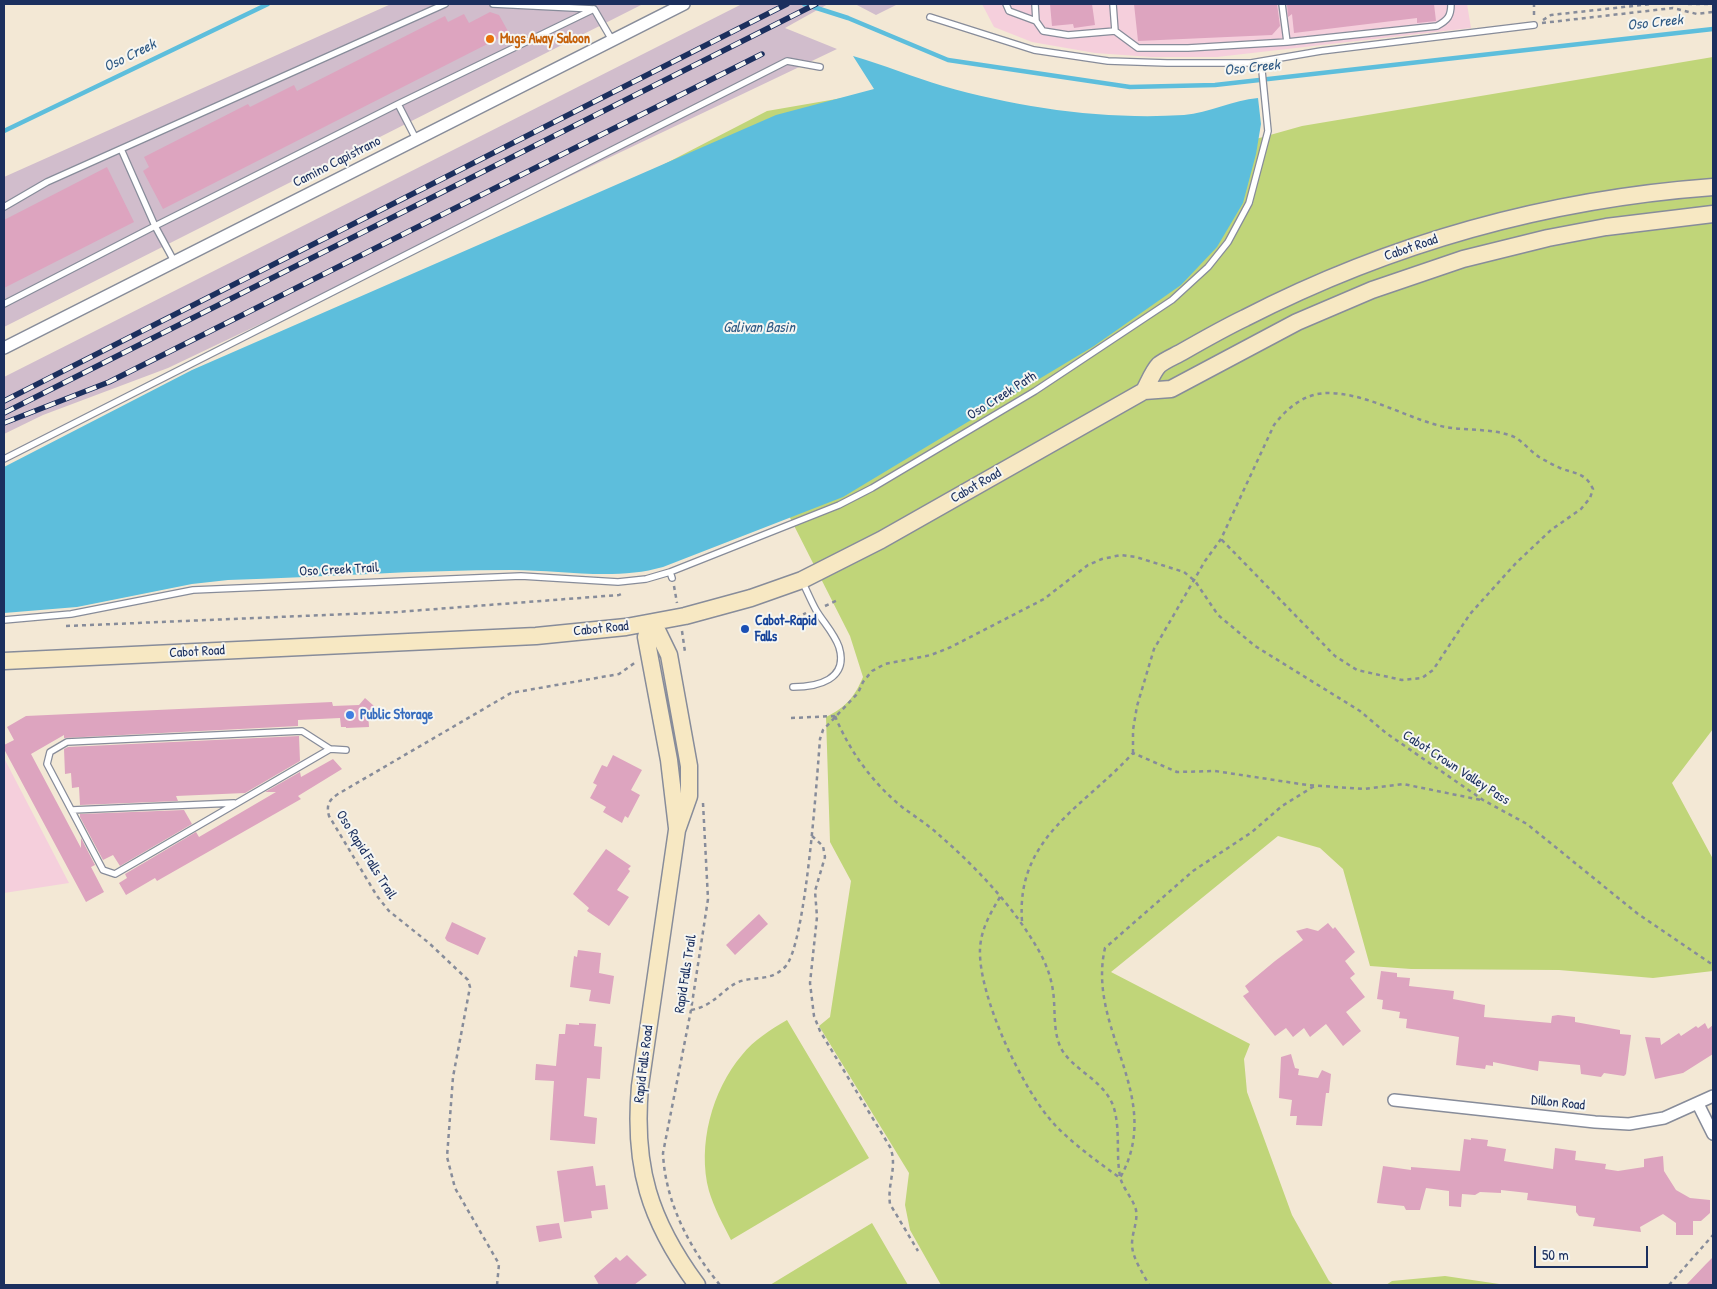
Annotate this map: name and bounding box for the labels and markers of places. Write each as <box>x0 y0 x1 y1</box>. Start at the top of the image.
place label: Mugs Away Saloon <box>500 31 590 47</box>
marker: Mugs Away Saloon <box>484 33 496 45</box>
place label: Cabot-Rapid Falls <box>755 613 816 646</box>
marker: Cabot-Rapid Falls <box>739 623 751 635</box>
place label: Public Storage <box>360 707 433 723</box>
marker: Public Storage <box>344 709 356 721</box>

